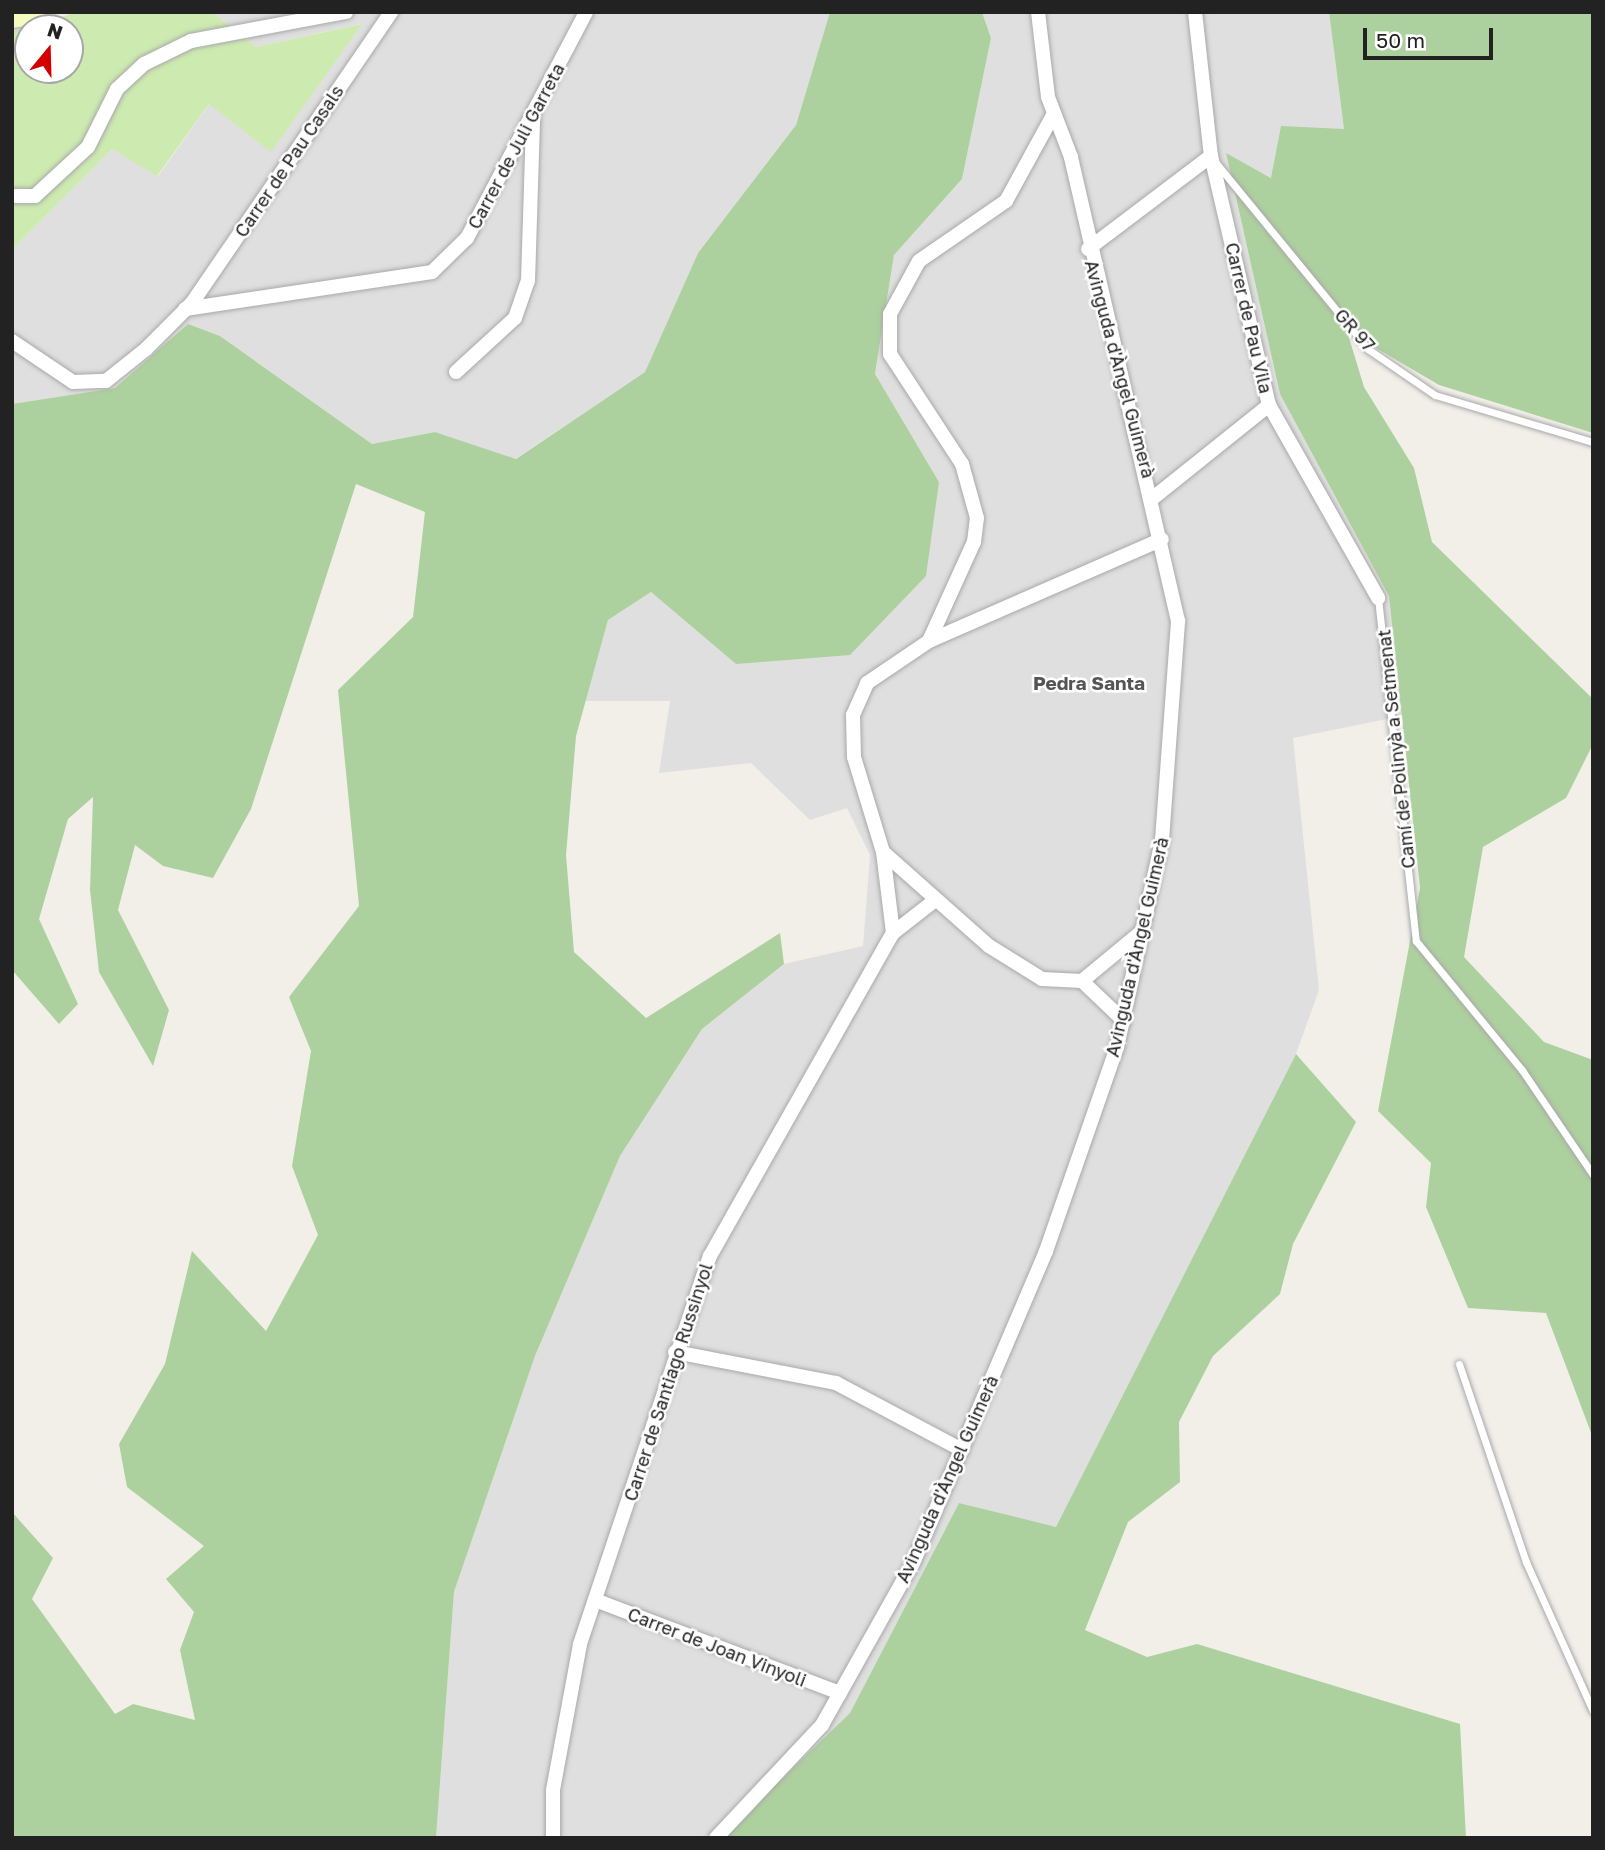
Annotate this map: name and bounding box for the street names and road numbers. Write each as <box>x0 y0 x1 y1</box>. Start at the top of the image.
street label: Carrer de Juli Garreta <box>463 59 569 233</box>
street label: Carrer de Pau Casals <box>230 81 348 241</box>
street label: Carrer de Pau Vila <box>1221 240 1277 396</box>
street label: Avinguda d'Àngel Guimerà <box>1080 258 1160 480</box>
street label: GR 97 <box>1330 304 1380 356</box>
street label: Camí de Polinyà a Setmenat <box>1373 628 1419 870</box>
street label: Avinguda d'Àngel Guimerà <box>1101 835 1173 1059</box>
street label: Carrer de Santiago Russinyol <box>619 1260 717 1504</box>
street label: Avinguda d'Àngel Guimerà <box>891 1372 1003 1586</box>
street label: Carrer de Joan Vinyoli <box>625 1603 809 1691</box>

